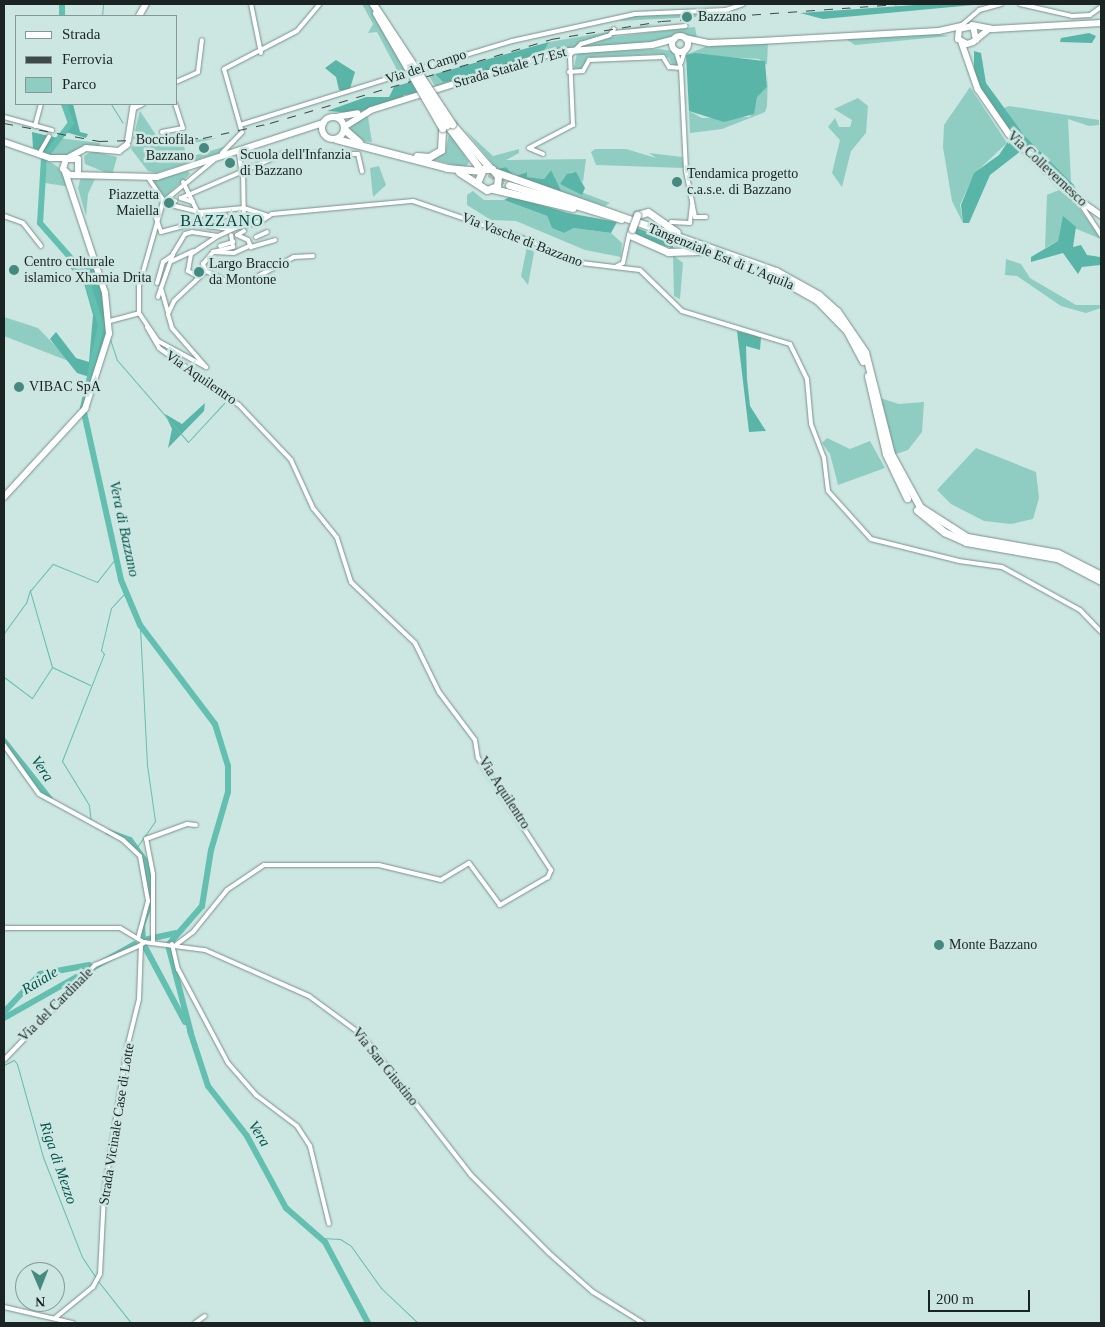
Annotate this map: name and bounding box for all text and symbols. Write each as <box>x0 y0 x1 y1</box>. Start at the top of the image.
place label: Bazzano <box>698 9 746 25</box>
marker: Bazzano <box>680 10 694 24</box>
legend <box>15 15 178 105</box>
text: Strada <box>62 26 100 42</box>
street label: Strada Statale 17 Est <box>452 44 568 92</box>
street label: Via del Campo <box>383 46 469 88</box>
text: Ferrovia <box>62 51 113 67</box>
text: Parco <box>62 76 96 92</box>
street label: Via Collevernesco <box>1004 128 1090 210</box>
place label: Bocciofila Bazzano <box>136 132 194 164</box>
marker: Bocciofila Bazzano <box>198 142 210 154</box>
place label: Scuola dell'Infanzia di Bazzano <box>240 147 351 180</box>
marker: Scuola dell'Infanzia di Bazzano <box>224 157 236 169</box>
place label: Tendamica progetto c.a.s.e. di Bazzano <box>687 166 798 198</box>
marker: Tendamica progetto c.a.s.e. di Bazzano <box>671 176 683 188</box>
place label: Piazzetta Maiella <box>108 187 159 220</box>
marker: Piazzetta Maiella <box>163 197 175 209</box>
street label: Via Vasche di Bazzano <box>459 209 585 271</box>
district label: BAZZANO <box>179 211 265 231</box>
street label: Tangenziale Est di L'Aquila <box>646 220 796 294</box>
place label: Centro culturale islamico Xhamia Drita <box>24 254 152 286</box>
place label: Largo Braccio da Montone <box>209 256 289 288</box>
marker: Centro culturale islamico Xhamia Drita <box>8 264 20 276</box>
marker: Largo Braccio da Montone <box>193 266 205 278</box>
street label: Via Aquilentro <box>162 347 240 409</box>
place label: VIBAC SpA <box>29 379 101 395</box>
marker: VIBAC SpA <box>13 381 25 393</box>
water label: Vera di Bazzano <box>105 479 143 579</box>
water label: Vera <box>27 753 57 785</box>
street label: Via Aquilentro <box>474 753 534 833</box>
place label: Monte Bazzano <box>949 937 1037 953</box>
marker: Monte Bazzano <box>933 939 945 951</box>
water label: Raiale <box>19 963 61 999</box>
street label: Via del Cardinale <box>15 964 97 1046</box>
street label: Via San Giustino <box>348 1025 422 1109</box>
street label: Strada Vicinale Case di Lotte <box>96 1042 138 1206</box>
water label: Vera <box>244 1118 274 1150</box>
water label: Riga di Mezzo <box>36 1119 80 1207</box>
north arrow <box>15 1262 65 1312</box>
scale bar <box>930 1280 1032 1312</box>
text: 200 m <box>936 1291 974 1307</box>
text: N <box>35 1294 45 1309</box>

